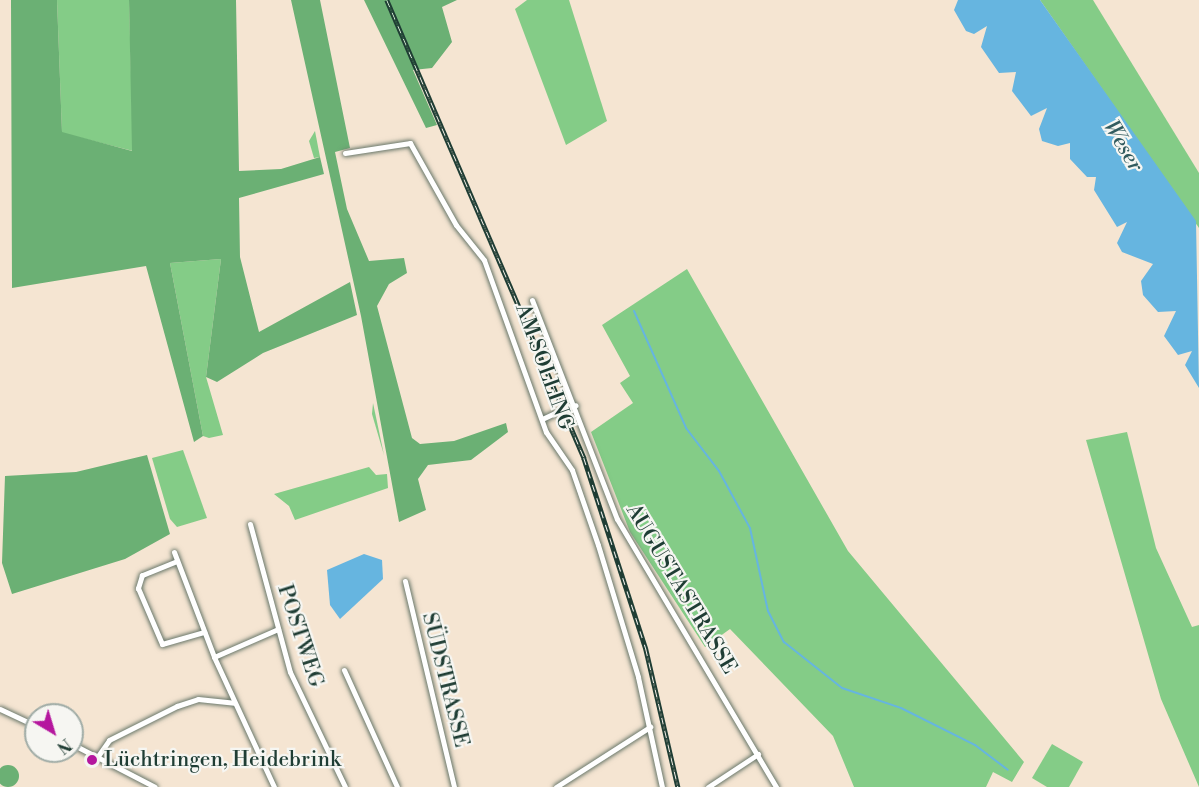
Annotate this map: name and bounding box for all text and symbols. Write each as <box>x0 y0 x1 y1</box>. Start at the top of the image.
water label: Weser <box>1097 116 1149 176</box>
street label: AM SOLLING <box>510 301 578 433</box>
street label: AUGUSTASTRASSE <box>620 499 742 679</box>
street label: POSTWEG <box>272 581 328 691</box>
street label: SÜDSTRASSE <box>416 610 474 750</box>
north arrow <box>24 703 84 763</box>
text: N <box>53 734 75 757</box>
place label: Lüchtringen, Heidebrink <box>104 747 341 773</box>
marker: Lüchtringen, Heidebrink <box>85 753 99 767</box>

